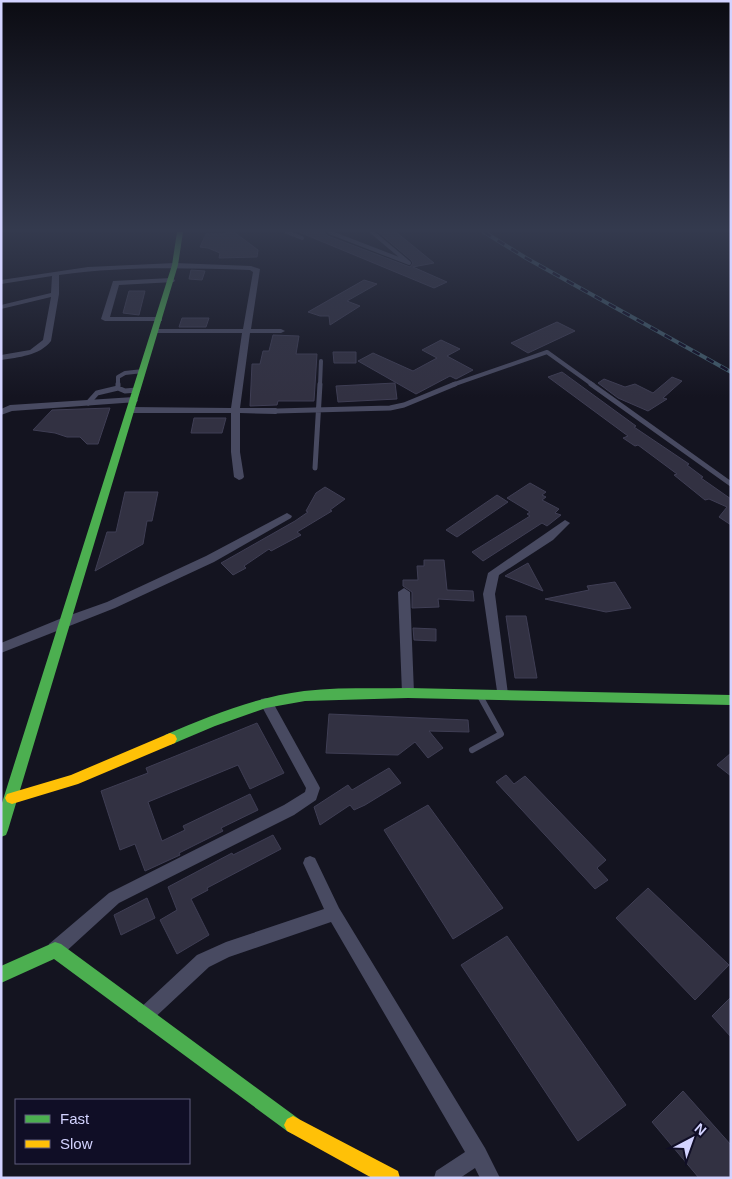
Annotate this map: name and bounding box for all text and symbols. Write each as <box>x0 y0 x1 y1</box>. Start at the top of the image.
legend <box>15 1099 190 1164</box>
text: Fast <box>60 1110 90 1127</box>
north arrow <box>667 1114 717 1164</box>
text: N <box>691 1120 710 1139</box>
text: Slow <box>60 1135 93 1152</box>

